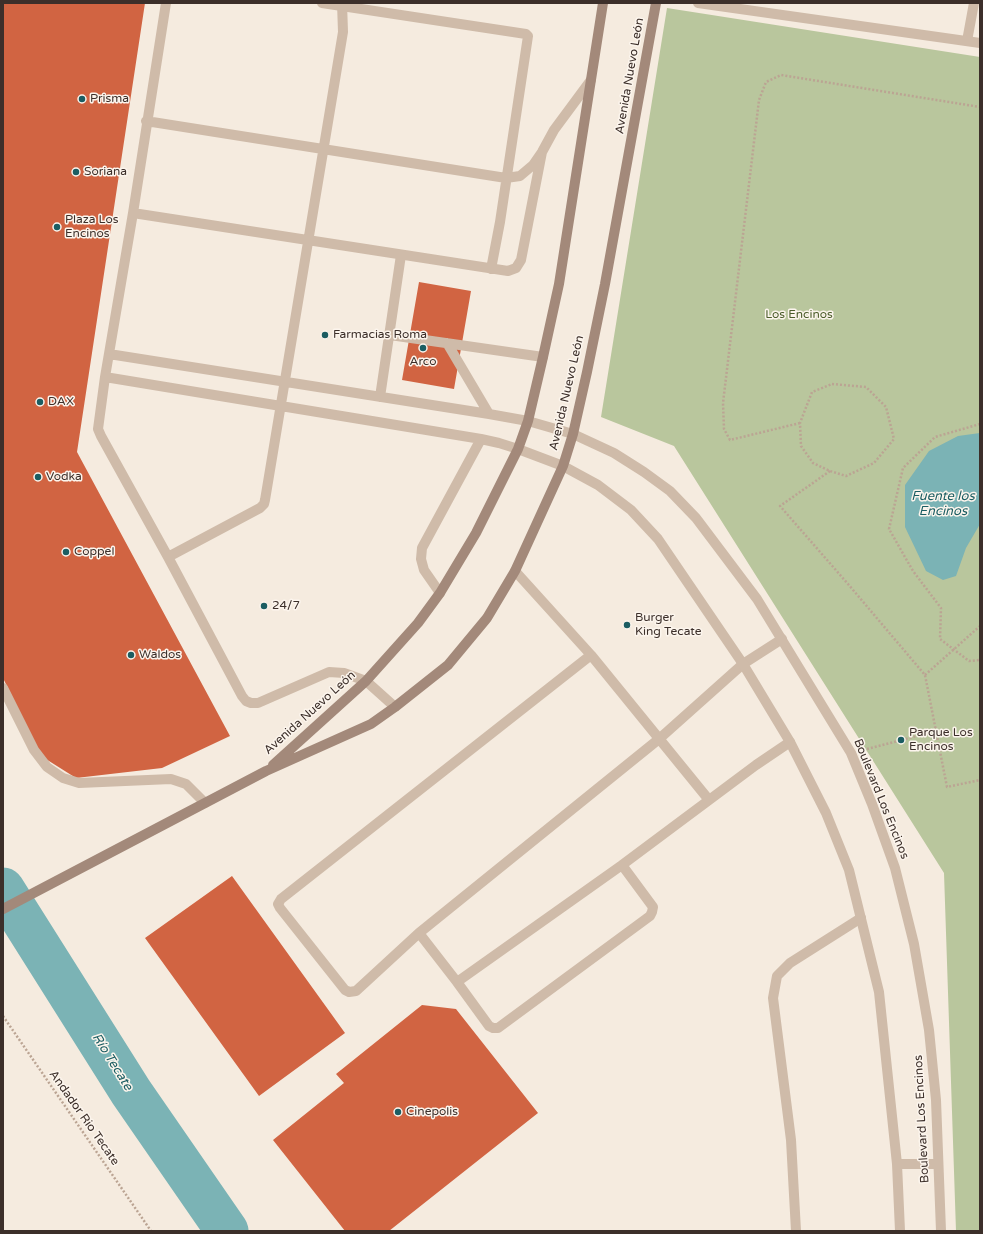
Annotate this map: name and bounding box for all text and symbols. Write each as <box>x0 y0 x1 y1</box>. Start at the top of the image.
street label: Avenida Nuevo León <box>613 17 647 135</box>
place label: Prisma <box>90 92 129 106</box>
marker: Prisma <box>77 94 87 104</box>
place label: Soriana <box>84 165 127 179</box>
marker: Soriana <box>71 167 81 177</box>
place label: Plaza Los Encinos <box>65 213 119 241</box>
marker: Plaza Los Encinos <box>52 222 62 232</box>
park label: Los Encinos <box>765 308 833 322</box>
place label: Farmacias Roma <box>333 328 427 342</box>
marker: Farmacias Roma <box>320 330 330 340</box>
street label: Avenida Nuevo León <box>547 334 587 452</box>
marker: Arco <box>418 343 428 353</box>
place label: Arco <box>410 355 436 369</box>
place label: DAX <box>48 395 74 409</box>
marker: DAX <box>35 397 45 407</box>
place label: Vodka <box>46 470 82 484</box>
marker: Vodka <box>33 472 43 482</box>
water label: Fuente los Encinos <box>911 489 975 520</box>
place label: Coppel <box>74 545 114 559</box>
marker: Coppel <box>61 547 71 557</box>
place label: 24/7 <box>272 599 300 613</box>
marker: 24/7 <box>259 601 269 611</box>
place label: Burger King Tecate <box>635 611 702 639</box>
marker: Burger King Tecate <box>622 620 632 630</box>
place label: Waldos <box>139 648 181 662</box>
marker: Waldos <box>126 650 136 660</box>
street label: Avenida Nuevo León <box>261 668 359 758</box>
place label: Parque Los Encinos <box>909 726 973 754</box>
marker: Parque Los Encinos <box>896 735 906 745</box>
street label: Boulevard Los Encinos <box>850 737 912 861</box>
water label: Río Tecate <box>88 1031 136 1093</box>
street label: Boulevard Los Encinos <box>911 1054 933 1184</box>
street label: Andador Rio Tecate <box>46 1068 122 1168</box>
place label: Cinepolis <box>406 1105 458 1119</box>
marker: Cinepolis <box>393 1107 403 1117</box>

